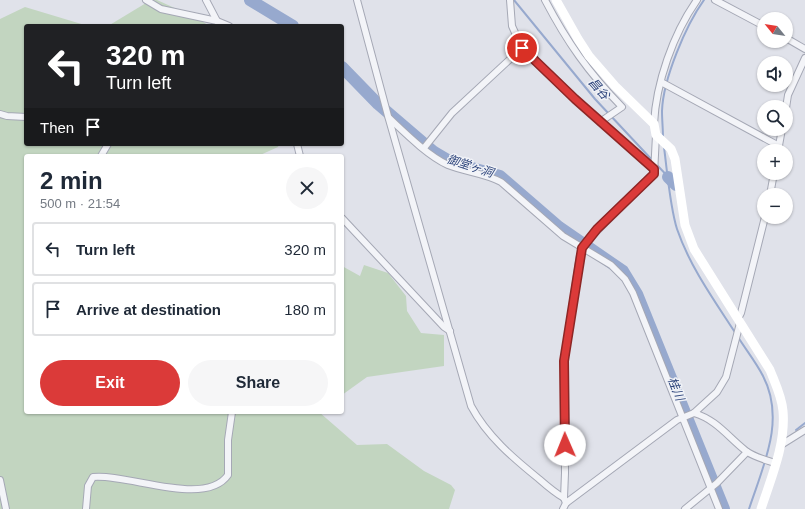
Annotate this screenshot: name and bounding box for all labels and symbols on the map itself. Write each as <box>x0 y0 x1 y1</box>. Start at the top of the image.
north arrow <box>757 12 793 48</box>
pin <box>505 31 539 65</box>
water label: 昌谷 <box>586 75 613 103</box>
water label: 御堂ヶ洞 <box>445 152 497 181</box>
water label: 桂川 <box>665 375 688 405</box>
position arrow <box>544 424 586 466</box>

